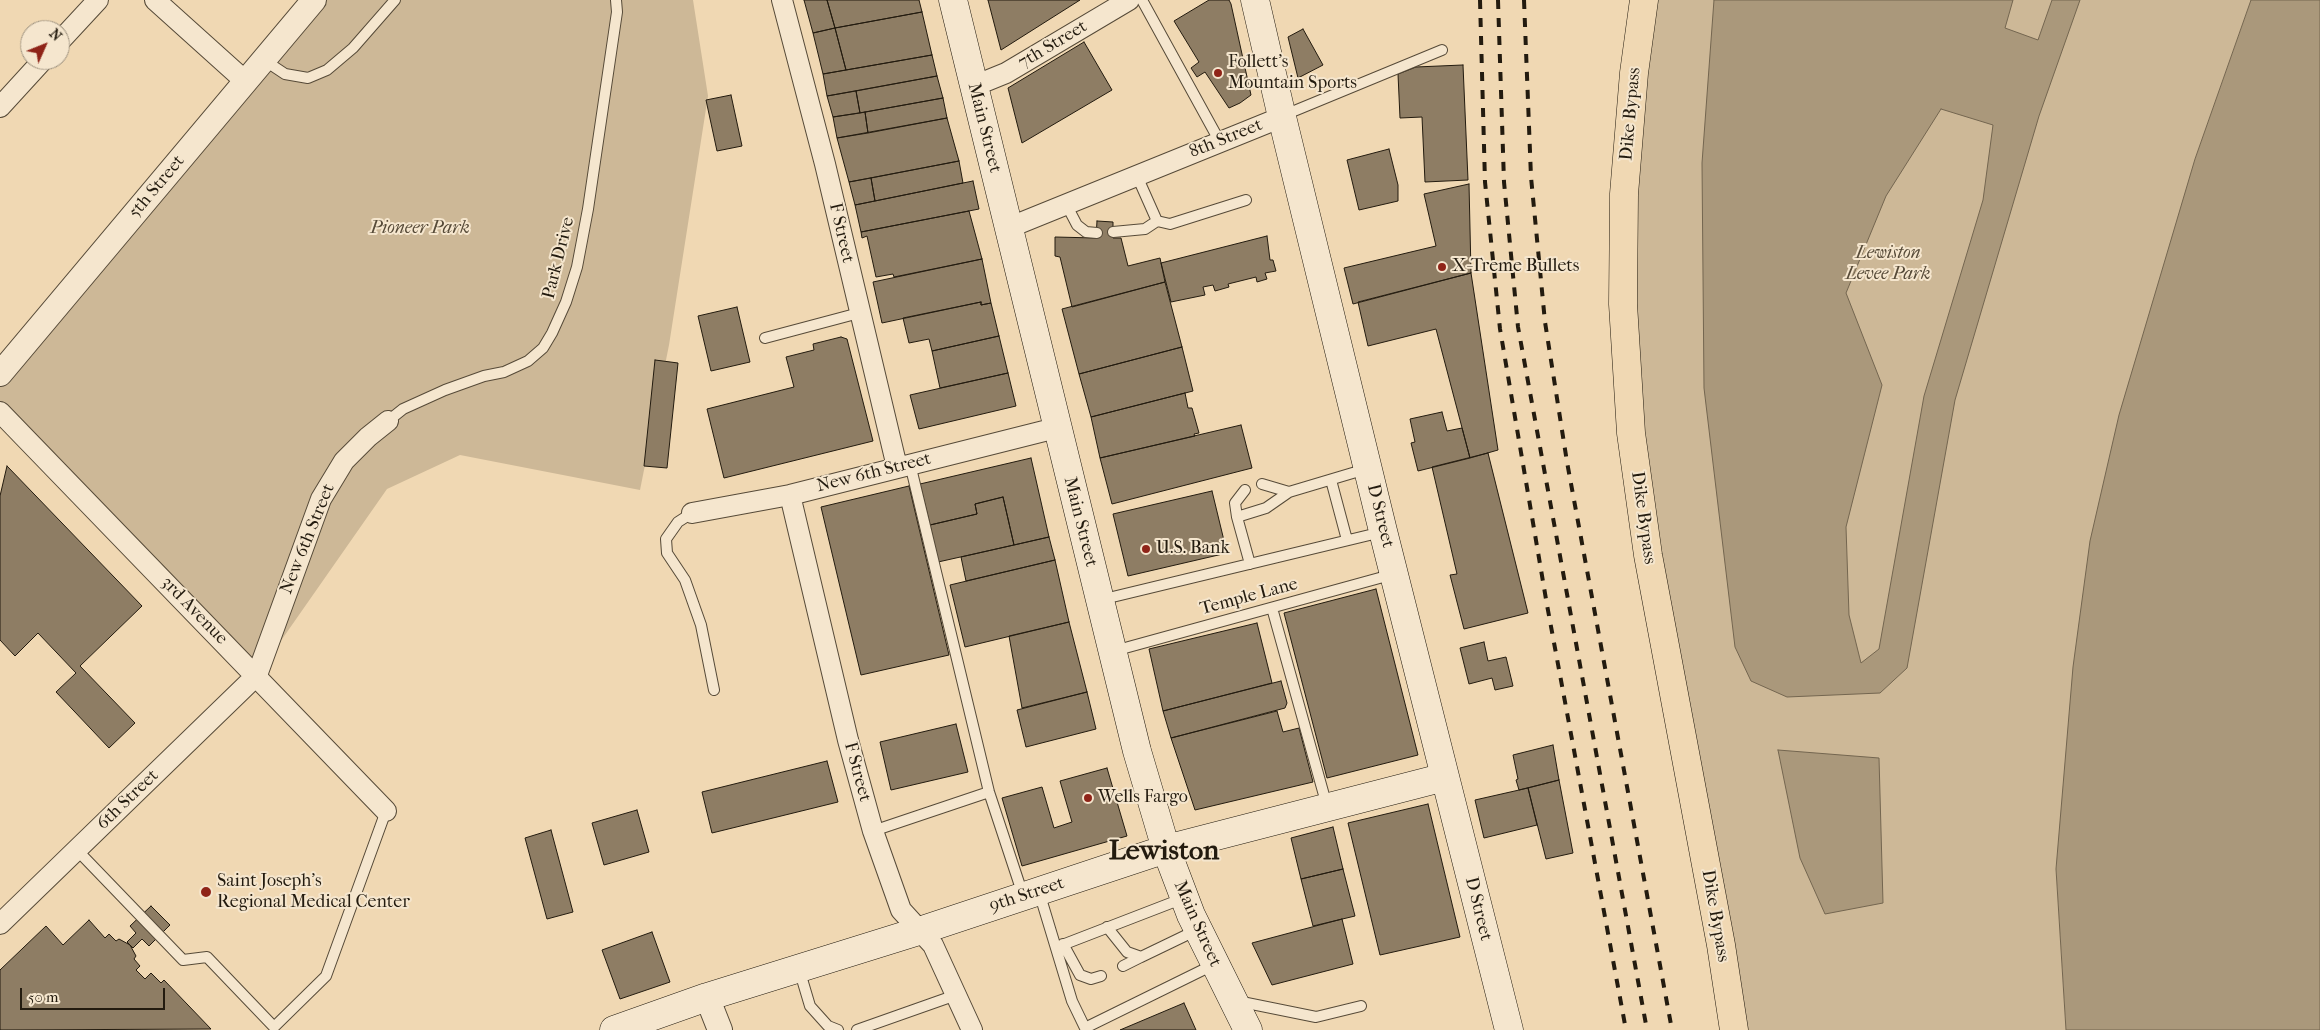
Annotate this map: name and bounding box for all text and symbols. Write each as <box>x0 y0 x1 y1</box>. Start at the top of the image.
street label: 7th Street <box>1015 16 1091 74</box>
north arrow <box>20 20 70 70</box>
text: N <box>46 25 65 45</box>
place label: Follett's Mountain Sports <box>1228 52 1357 94</box>
street label: Dike Bypass <box>1616 66 1646 162</box>
marker: Follett's Mountain Sports <box>1212 67 1224 79</box>
street label: Main Street <box>962 81 1006 175</box>
street label: 8th Street <box>1186 115 1266 163</box>
street label: 5th Street <box>124 151 190 223</box>
street label: F Street <box>824 201 858 265</box>
street label: Park Drive <box>538 215 580 301</box>
park label: Pioneer Park <box>370 218 470 240</box>
park label: Lewiston Levee Park <box>1845 243 1931 286</box>
place label: X-Treme Bullets <box>1452 256 1579 278</box>
marker: X-Treme Bullets <box>1436 261 1448 273</box>
street label: New 6th Street <box>815 448 933 498</box>
street label: Dike Bypass <box>1626 470 1660 566</box>
street label: Main Street <box>1058 475 1102 569</box>
street label: New 6th Street <box>276 481 340 597</box>
street label: D Street <box>1362 482 1398 550</box>
place label: U.S. Bank <box>1156 538 1230 560</box>
marker: U.S. Bank <box>1140 543 1152 555</box>
street label: 3rd Avenue <box>156 572 232 650</box>
street label: Temple Lane <box>1198 574 1300 620</box>
street label: F Street <box>839 740 875 804</box>
street label: 6th Street <box>93 765 163 835</box>
place label: Wells Fargo <box>1098 787 1188 809</box>
marker: Wells Fargo <box>1082 792 1094 804</box>
district label: Lewiston <box>1109 835 1219 869</box>
street label: Dike Bypass <box>1696 868 1734 964</box>
place label: Saint Joseph's Regional Medical Center <box>217 871 410 914</box>
street label: 9th Street <box>987 873 1067 917</box>
street label: D Street <box>1460 875 1496 943</box>
street label: Main Street <box>1168 878 1226 970</box>
marker: Saint Joseph's Regional Medical Center <box>199 885 213 899</box>
scale bar <box>22 978 168 1010</box>
text: 50 m <box>28 988 58 1006</box>

